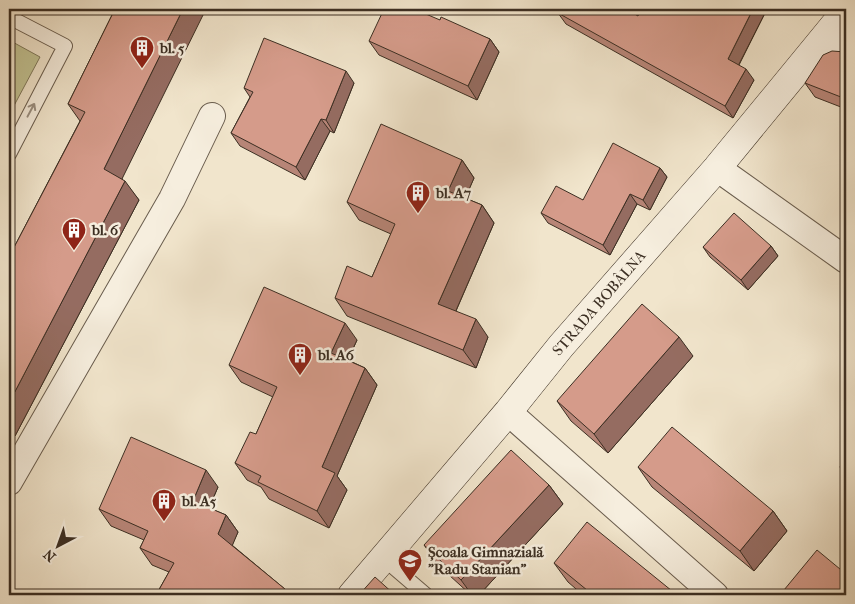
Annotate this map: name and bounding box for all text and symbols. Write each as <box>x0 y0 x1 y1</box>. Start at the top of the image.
building icon: bl. 5 <box>129 35 155 69</box>
place label: bl. 5 <box>159 39 185 57</box>
one-way arrow <box>27 104 37 118</box>
building icon: bl. A7 <box>405 180 431 214</box>
place label: bl. A7 <box>435 184 472 202</box>
building icon: bl. 6 <box>61 217 87 251</box>
place label: bl. 6 <box>91 221 119 239</box>
street label: STRADA BOBÂLNA <box>548 247 650 359</box>
building icon: bl. A6 <box>287 342 313 376</box>
place label: bl. A6 <box>317 346 355 364</box>
building icon: bl. A5 <box>151 488 177 522</box>
place label: bl. A5 <box>181 492 217 510</box>
north arrow <box>32 522 82 572</box>
place label: Școala Gimnazială "Radu Stanian" <box>428 543 545 578</box>
text: N <box>40 545 59 565</box>
school or university icon: Școala Gimnazială "Radu Stanian" <box>397 548 423 582</box>

